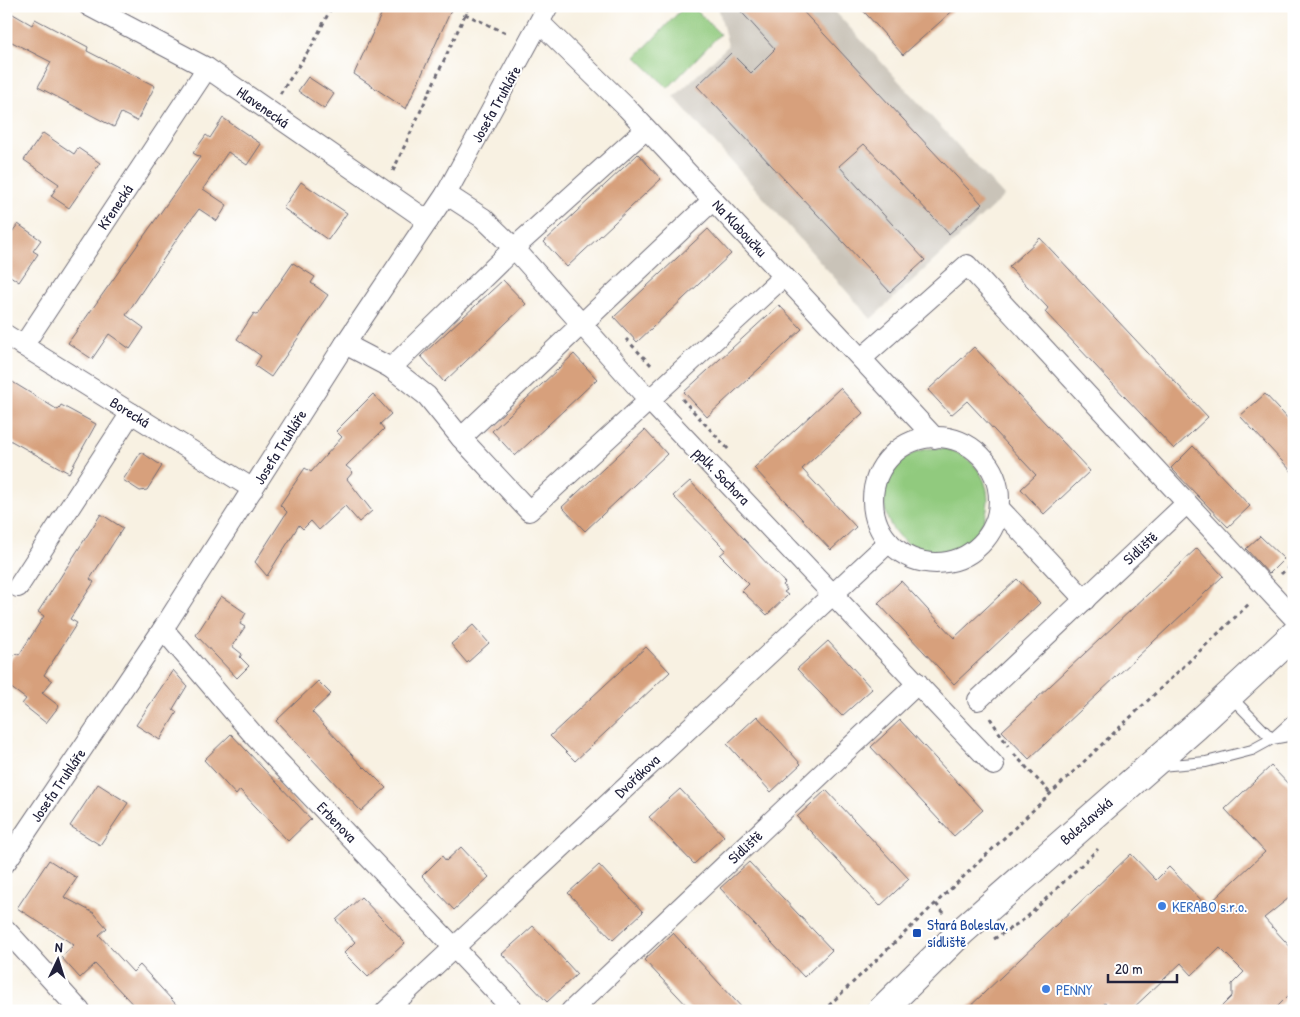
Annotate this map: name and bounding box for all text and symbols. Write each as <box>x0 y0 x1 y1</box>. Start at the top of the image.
street label: Josefa Truhláře <box>466 62 526 146</box>
street label: Hlavenecká <box>233 81 294 133</box>
street label: Křenecká <box>92 180 138 234</box>
street label: Na Kloboučku <box>708 195 772 261</box>
street label: Borecká <box>106 392 154 432</box>
street label: Josefa Truhláře <box>249 405 311 489</box>
street label: pplk. Sochora <box>689 443 755 509</box>
street label: Sídliště <box>1118 527 1162 569</box>
street label: Josefa Truhláře <box>26 744 90 826</box>
street label: Dvořákova <box>610 749 664 802</box>
street label: Boleslavská <box>1055 792 1117 850</box>
street label: Erbenova <box>312 797 362 847</box>
street label: Sídliště <box>723 826 767 868</box>
place label: KERABO s.r.o. <box>1172 896 1247 917</box>
marker: KERABO s.r.o. <box>1156 900 1168 912</box>
place label: Stará Boleslav, sídliště <box>927 914 1008 952</box>
marker: Stará Boleslav, sídliště <box>911 927 923 939</box>
north arrow <box>32 934 82 984</box>
text: N <box>55 937 64 956</box>
scale bar <box>1108 952 1176 984</box>
text: 20 m <box>1115 958 1142 979</box>
place label: PENNY <box>1056 979 1093 1000</box>
marker: PENNY <box>1040 983 1052 995</box>

